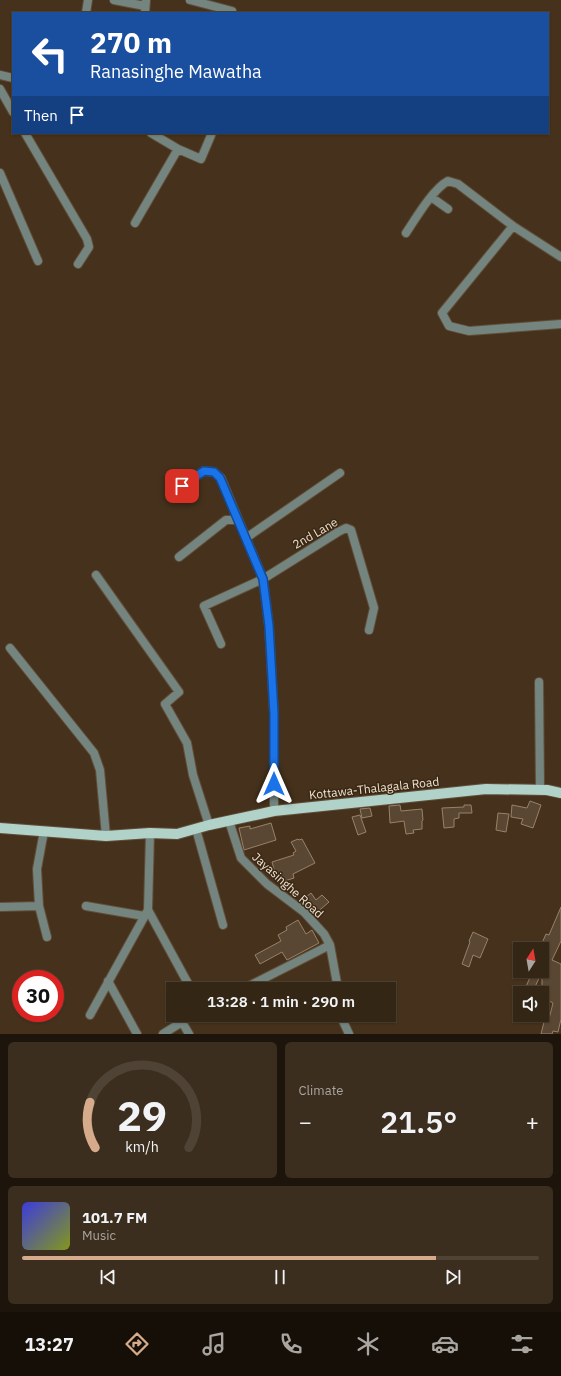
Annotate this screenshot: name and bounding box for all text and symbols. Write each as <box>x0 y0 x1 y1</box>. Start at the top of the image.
text: 270 m <box>90 24 172 61</box>
icon: left <box>24 28 76 80</box>
text: Ranasinghe Mawatha <box>90 60 262 83</box>
icon: arrive <box>66 104 88 126</box>
text: Then <box>24 106 58 125</box>
pin <box>165 469 199 503</box>
icon: arrive <box>171 475 193 497</box>
street label: 2nd Lane <box>290 514 341 552</box>
position arrow <box>253 763 295 805</box>
street label: Kottawa-Thalagala Road <box>308 774 440 802</box>
street label: Jayasinghe Road <box>249 849 327 921</box>
north arrow <box>513 942 549 978</box>
map controls <box>513 942 549 1022</box>
speed limit sign: 30 <box>12 970 64 1022</box>
button: sound <box>513 986 549 1022</box>
text: 13:28 · 1 min · 290 m <box>207 992 355 1011</box>
text: Climate <box>299 1082 343 1099</box>
text: 29 <box>117 1088 167 1142</box>
text: 21.5° <box>380 1102 457 1141</box>
text: − <box>299 1107 312 1136</box>
text: + <box>526 1107 539 1136</box>
text: km/h <box>125 1137 159 1156</box>
text: 101.7 FM <box>82 1208 147 1227</box>
text: Music <box>82 1227 116 1244</box>
icon: previous <box>97 1266 119 1288</box>
icon: pause <box>269 1266 291 1288</box>
icon: next <box>442 1266 464 1288</box>
icon: directions <box>123 1330 151 1358</box>
icon: music <box>200 1330 228 1358</box>
icon: phone <box>277 1330 305 1358</box>
icon: climate <box>354 1330 382 1358</box>
icon: car <box>431 1330 459 1358</box>
icon: filters <box>508 1330 536 1358</box>
text: 13:27 <box>25 1333 74 1356</box>

